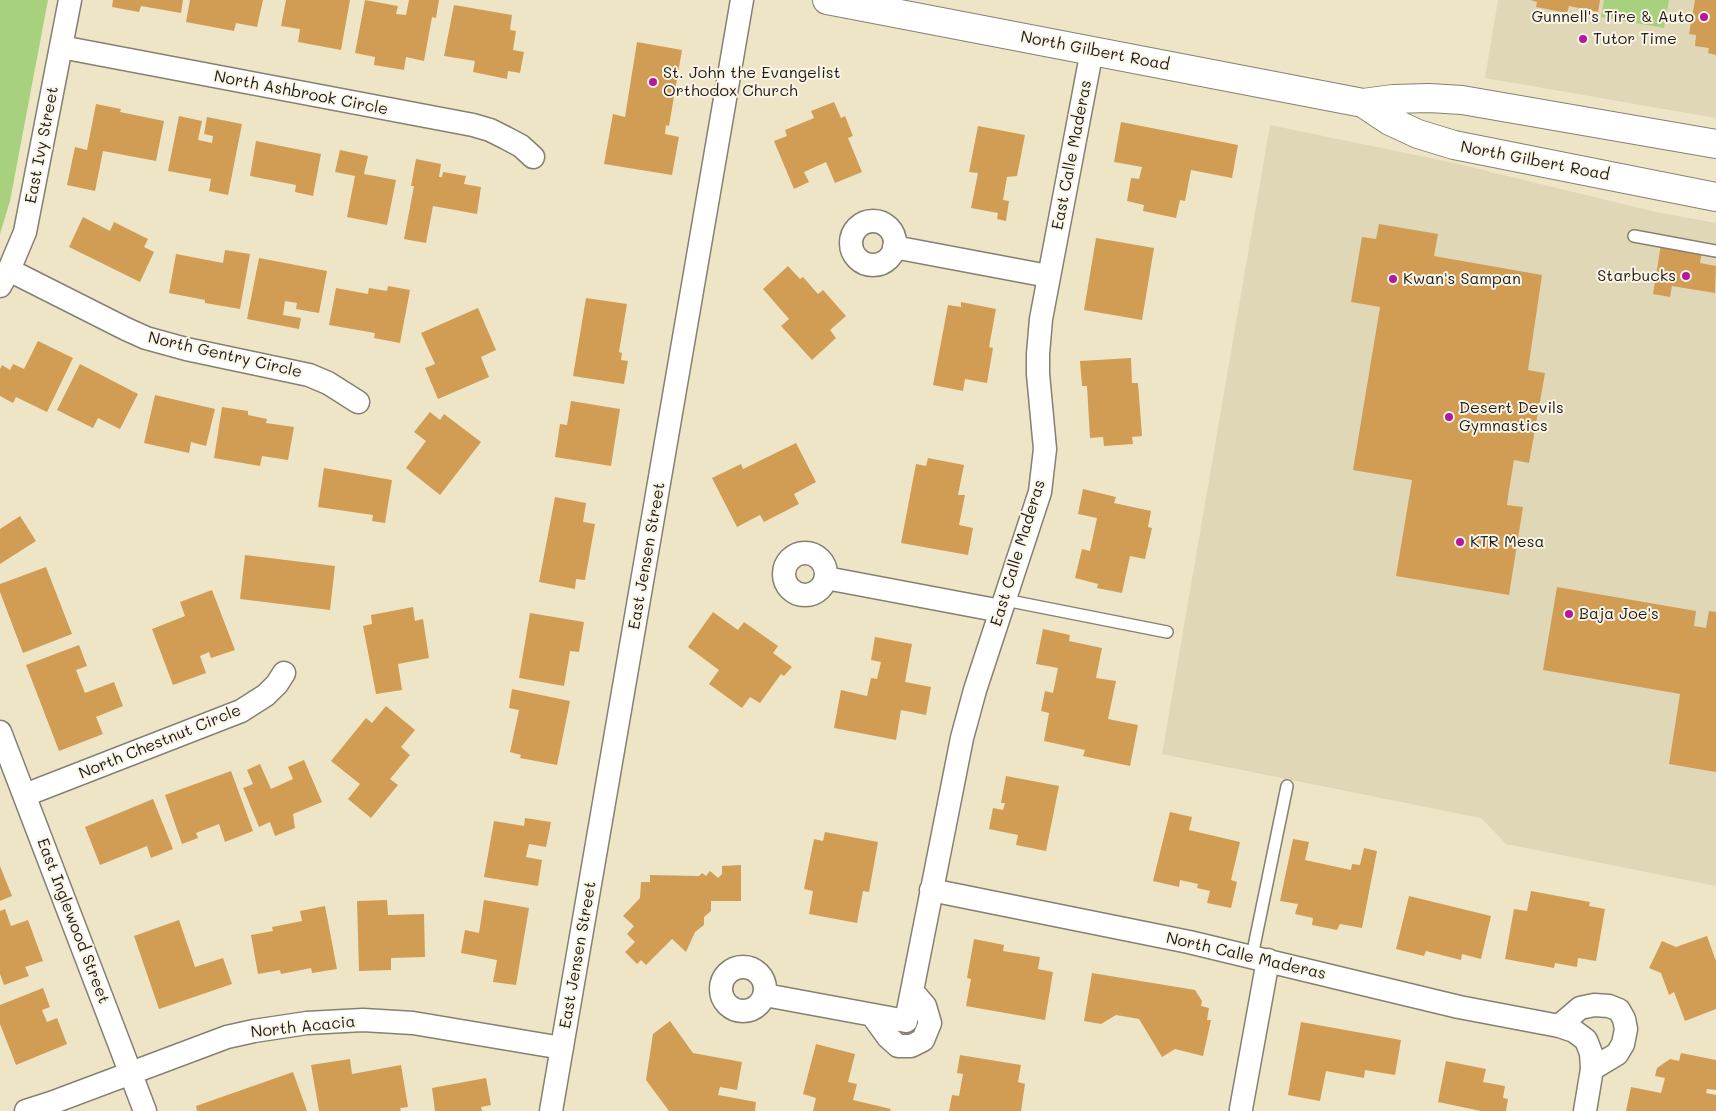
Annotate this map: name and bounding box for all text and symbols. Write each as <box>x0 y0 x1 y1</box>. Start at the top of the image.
place label: Gunnell's Tire & Auto <box>1531 7 1694 27</box>
marker: Gunnell's Tire & Auto <box>1698 11 1710 23</box>
street label: North Gilbert Road <box>1019 27 1171 75</box>
place label: Tutor Time <box>1593 29 1677 49</box>
marker: Tutor Time <box>1577 33 1589 45</box>
place label: St. John the Evangelist Orthodox Church <box>663 63 841 101</box>
street label: North Ashbrook Circle <box>212 67 390 119</box>
marker: St. John the Evangelist Orthodox Church <box>647 76 659 88</box>
street label: East Calle Maderas <box>1048 79 1096 231</box>
street label: East Ivy Street <box>21 85 63 205</box>
street label: North Gilbert Road <box>1459 137 1611 185</box>
place label: Starbucks <box>1597 266 1676 286</box>
place label: Kwan's Sampan <box>1403 269 1521 289</box>
marker: Starbucks <box>1680 270 1692 282</box>
marker: Kwan's Sampan <box>1387 273 1399 285</box>
street label: North Gentry Circle <box>146 328 304 382</box>
place label: Desert Devils Gymnastics <box>1459 398 1564 436</box>
marker: Desert Devils Gymnastics <box>1443 411 1455 423</box>
street label: East Calle Maderas <box>987 477 1049 629</box>
street label: East Jensen Street <box>625 481 669 631</box>
place label: KTR Mesa <box>1470 532 1544 552</box>
marker: KTR Mesa <box>1454 536 1466 548</box>
place label: Baja Joe's <box>1579 604 1659 624</box>
marker: Baja Joe's <box>1563 608 1575 620</box>
street label: North Chestnut Circle <box>76 701 244 783</box>
street label: East Inglewood Street <box>33 836 113 1006</box>
street label: East Jensen Street <box>556 880 600 1030</box>
street label: North Calle Maderas <box>1164 928 1328 984</box>
street label: North Acacia <box>250 1012 356 1042</box>

